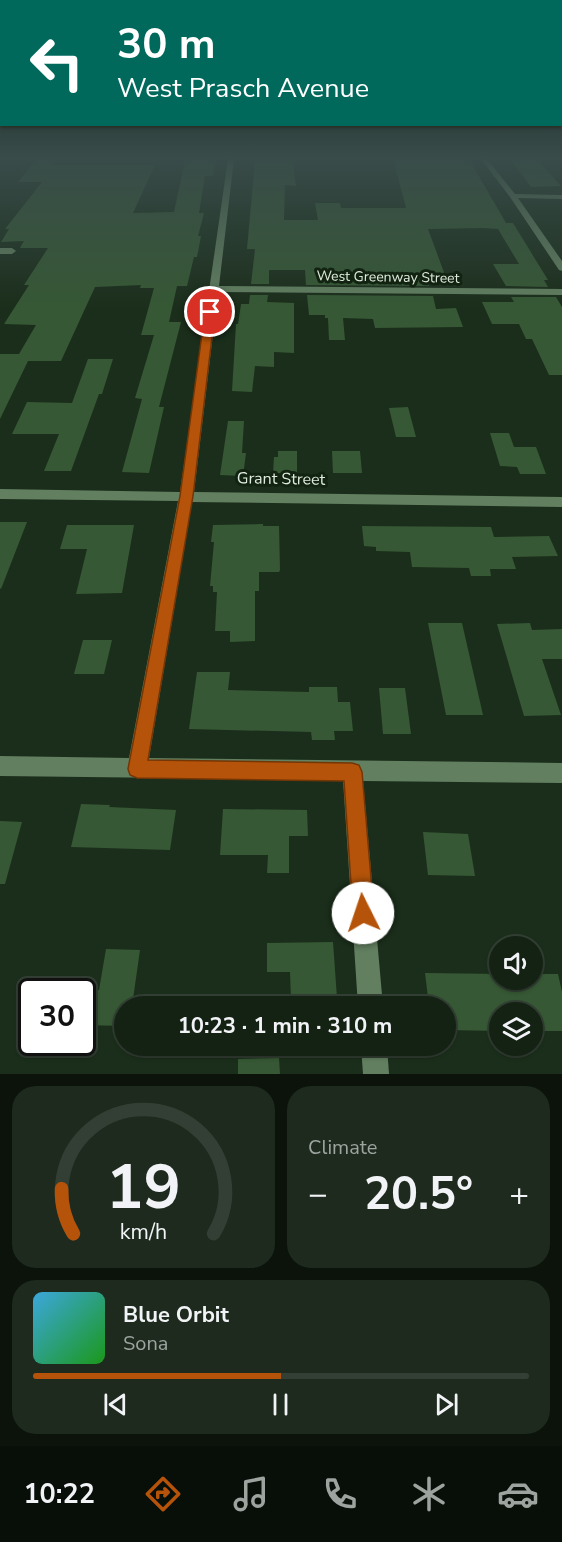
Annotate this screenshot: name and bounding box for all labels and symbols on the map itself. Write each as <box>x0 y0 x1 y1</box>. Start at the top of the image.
street label: West Greenway Street <box>316 266 460 288</box>
pin <box>184 286 235 337</box>
street label: Grant Street <box>237 467 326 491</box>
position arrow <box>331 881 395 945</box>
speed limit sign: 30 <box>18 978 96 1056</box>

